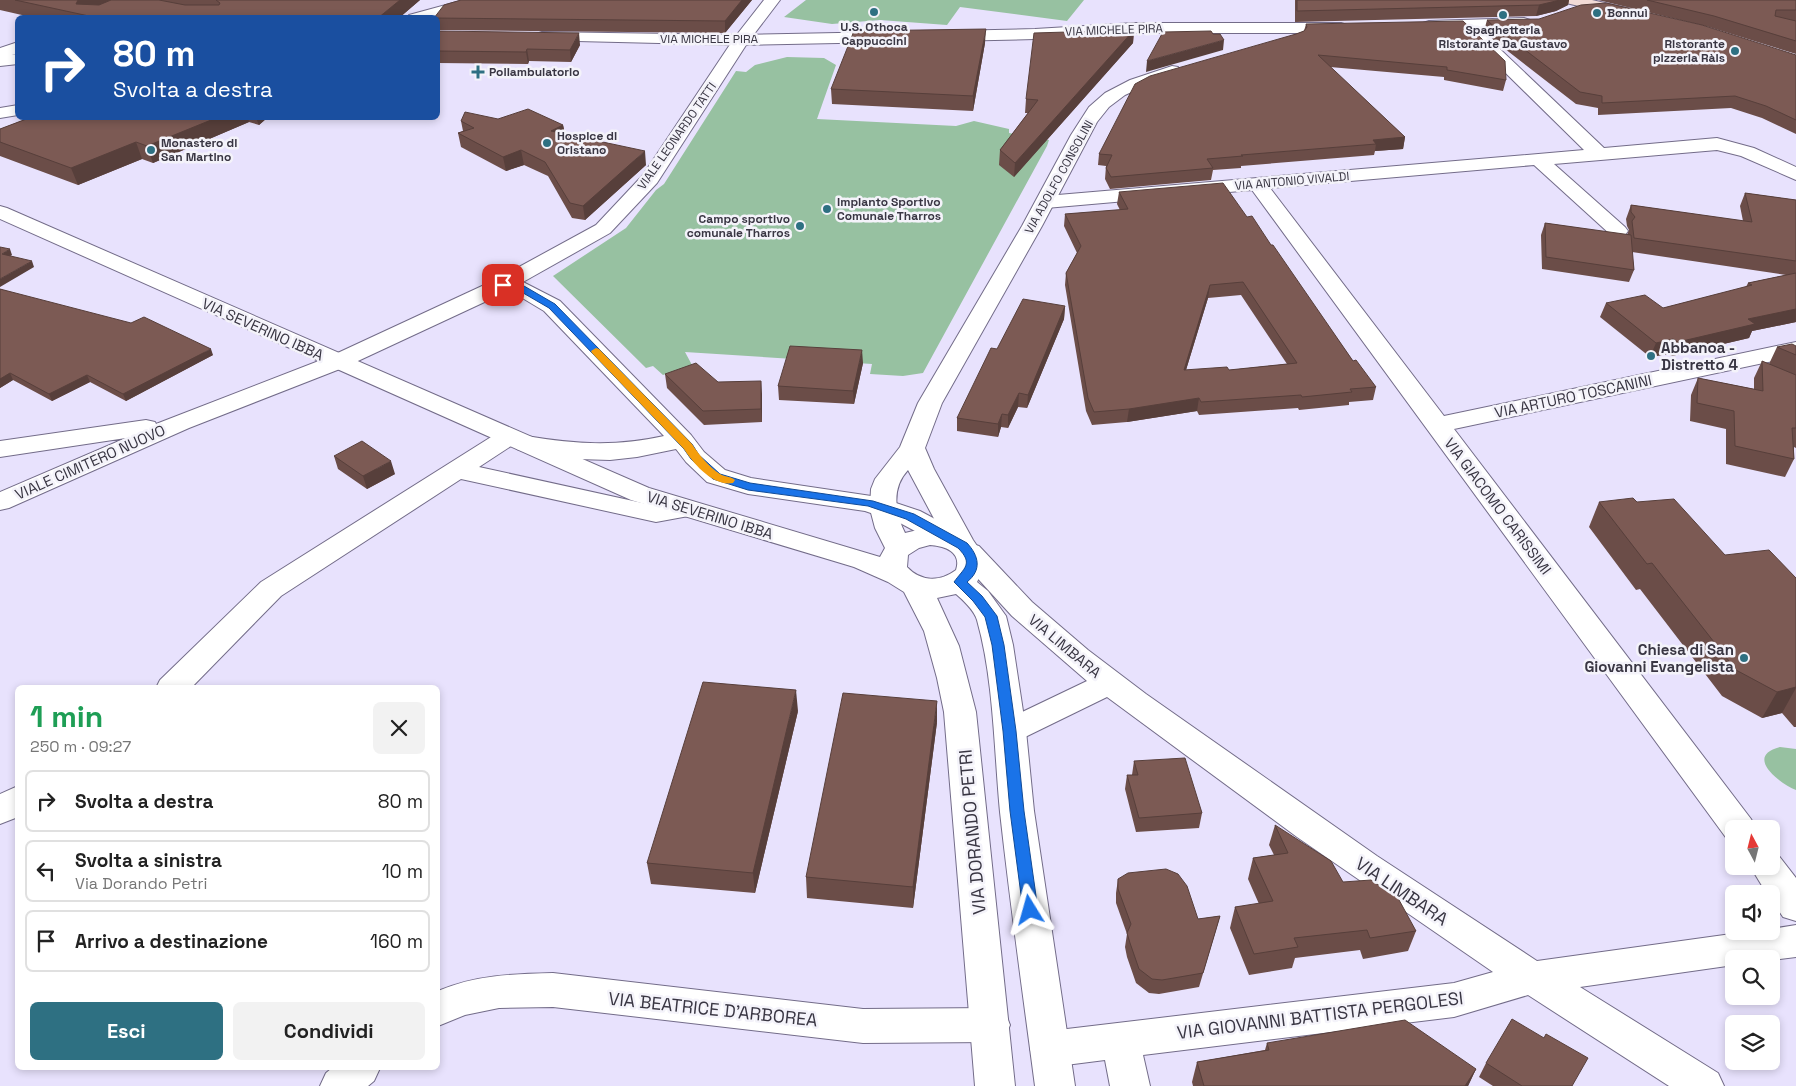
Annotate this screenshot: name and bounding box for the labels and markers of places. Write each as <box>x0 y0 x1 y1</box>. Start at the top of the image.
place label: Bonnuì <box>1607 5 1648 21</box>
marker: U.S. Othoca Cappuccini <box>868 6 880 18</box>
marker: Bonnuì <box>1591 7 1603 19</box>
marker: Spaghetteria Ristorante Da Gustavo <box>1497 9 1509 21</box>
place label: U.S. Othoca Cappuccini <box>840 19 908 49</box>
place label: Spaghetteria Ristorante Da Gustavo <box>1439 22 1567 52</box>
place label: Ristorante pizzeria Ràis <box>1653 36 1725 66</box>
marker: Ristorante pizzeria Ràis <box>1729 45 1741 57</box>
place label: Poliambulatorio <box>489 64 580 80</box>
marker: Poliambulatorio <box>471 65 485 79</box>
place label: Hospice di Oristano <box>557 128 617 158</box>
place label: Monastero di San Martino <box>161 135 237 165</box>
marker: Hospice di Oristano <box>541 137 553 149</box>
marker: Monastero di San Martino <box>145 144 157 156</box>
place label: Impianto Sportivo Comunale Tharros <box>837 194 941 224</box>
marker: Impianto Sportivo Comunale Tharros <box>821 203 833 215</box>
place label: Campo sportivo comunale Tharros <box>687 211 790 241</box>
marker: Campo sportivo comunale Tharros <box>794 220 806 232</box>
pin <box>482 264 524 306</box>
place label: Abbanoa - Distretto 4 <box>1661 338 1739 374</box>
marker: Abbanoa - Distretto 4 <box>1645 350 1657 362</box>
place label: Chiesa di San Giovanni Evangelista <box>1584 640 1734 676</box>
marker: Chiesa di San Giovanni Evangelista <box>1738 652 1750 664</box>

